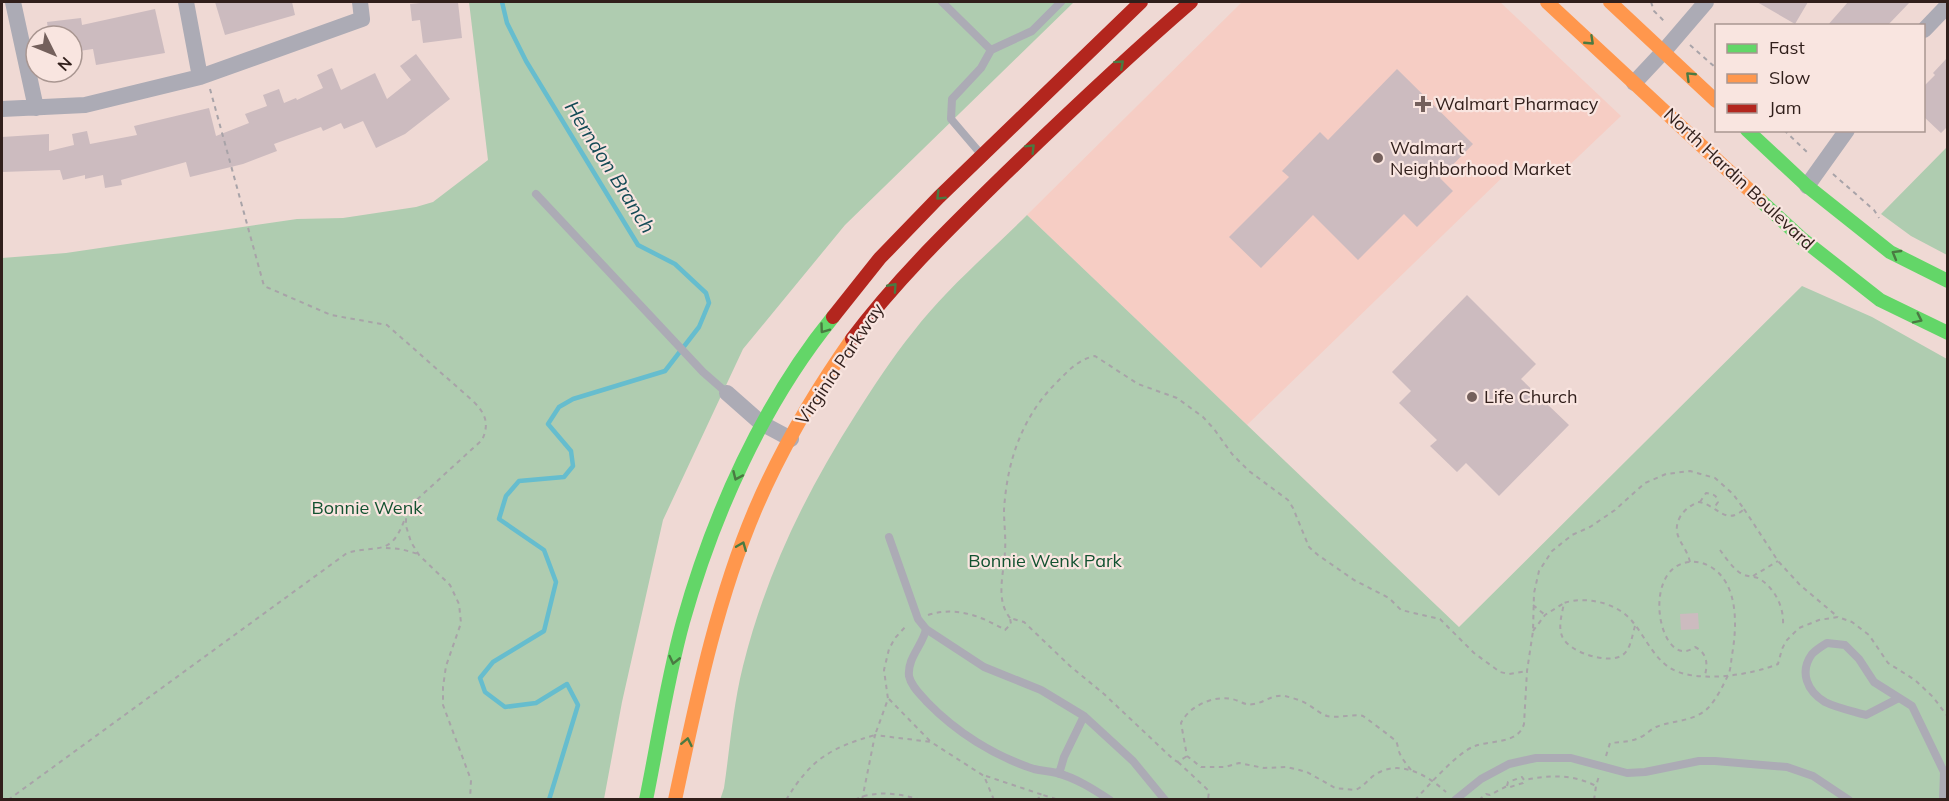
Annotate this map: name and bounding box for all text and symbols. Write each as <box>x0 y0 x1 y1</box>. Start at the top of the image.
north arrow <box>24 24 84 84</box>
legend <box>1715 24 1925 132</box>
one-way arrow <box>1582 34 1593 45</box>
text: Fast <box>1769 36 1805 59</box>
text: N <box>54 53 76 75</box>
one-way arrow <box>1113 60 1124 71</box>
text: Slow <box>1769 66 1811 89</box>
one-way arrow <box>1687 73 1698 84</box>
place label: Walmart Pharmacy <box>1435 92 1599 115</box>
water label: Herndon Branch <box>560 96 661 238</box>
text: Jam <box>1769 96 1802 119</box>
marker: Walmart Pharmacy <box>1416 97 1430 111</box>
street label: North Hardin Boulevard <box>1659 103 1820 255</box>
place label: Walmart Neighborhood Market <box>1390 136 1571 180</box>
one-way arrow <box>1023 145 1034 156</box>
marker: Walmart Neighborhood Market <box>1371 151 1385 165</box>
one-way arrow <box>936 189 947 199</box>
one-way arrow <box>1892 250 1902 261</box>
one-way arrow <box>886 283 897 294</box>
street label: Virginia Parkway <box>790 298 889 429</box>
one-way arrow <box>1912 312 1922 323</box>
one-way arrow <box>820 322 831 333</box>
place label: Life Church <box>1484 385 1578 408</box>
marker: Life Church <box>1465 390 1479 404</box>
one-way arrow <box>732 470 744 481</box>
park label: Bonnie Wenk <box>312 496 423 519</box>
one-way arrow <box>735 541 747 552</box>
park label: Bonnie Wenk Park <box>968 549 1122 572</box>
one-way arrow <box>668 655 681 665</box>
one-way arrow <box>680 738 693 748</box>

